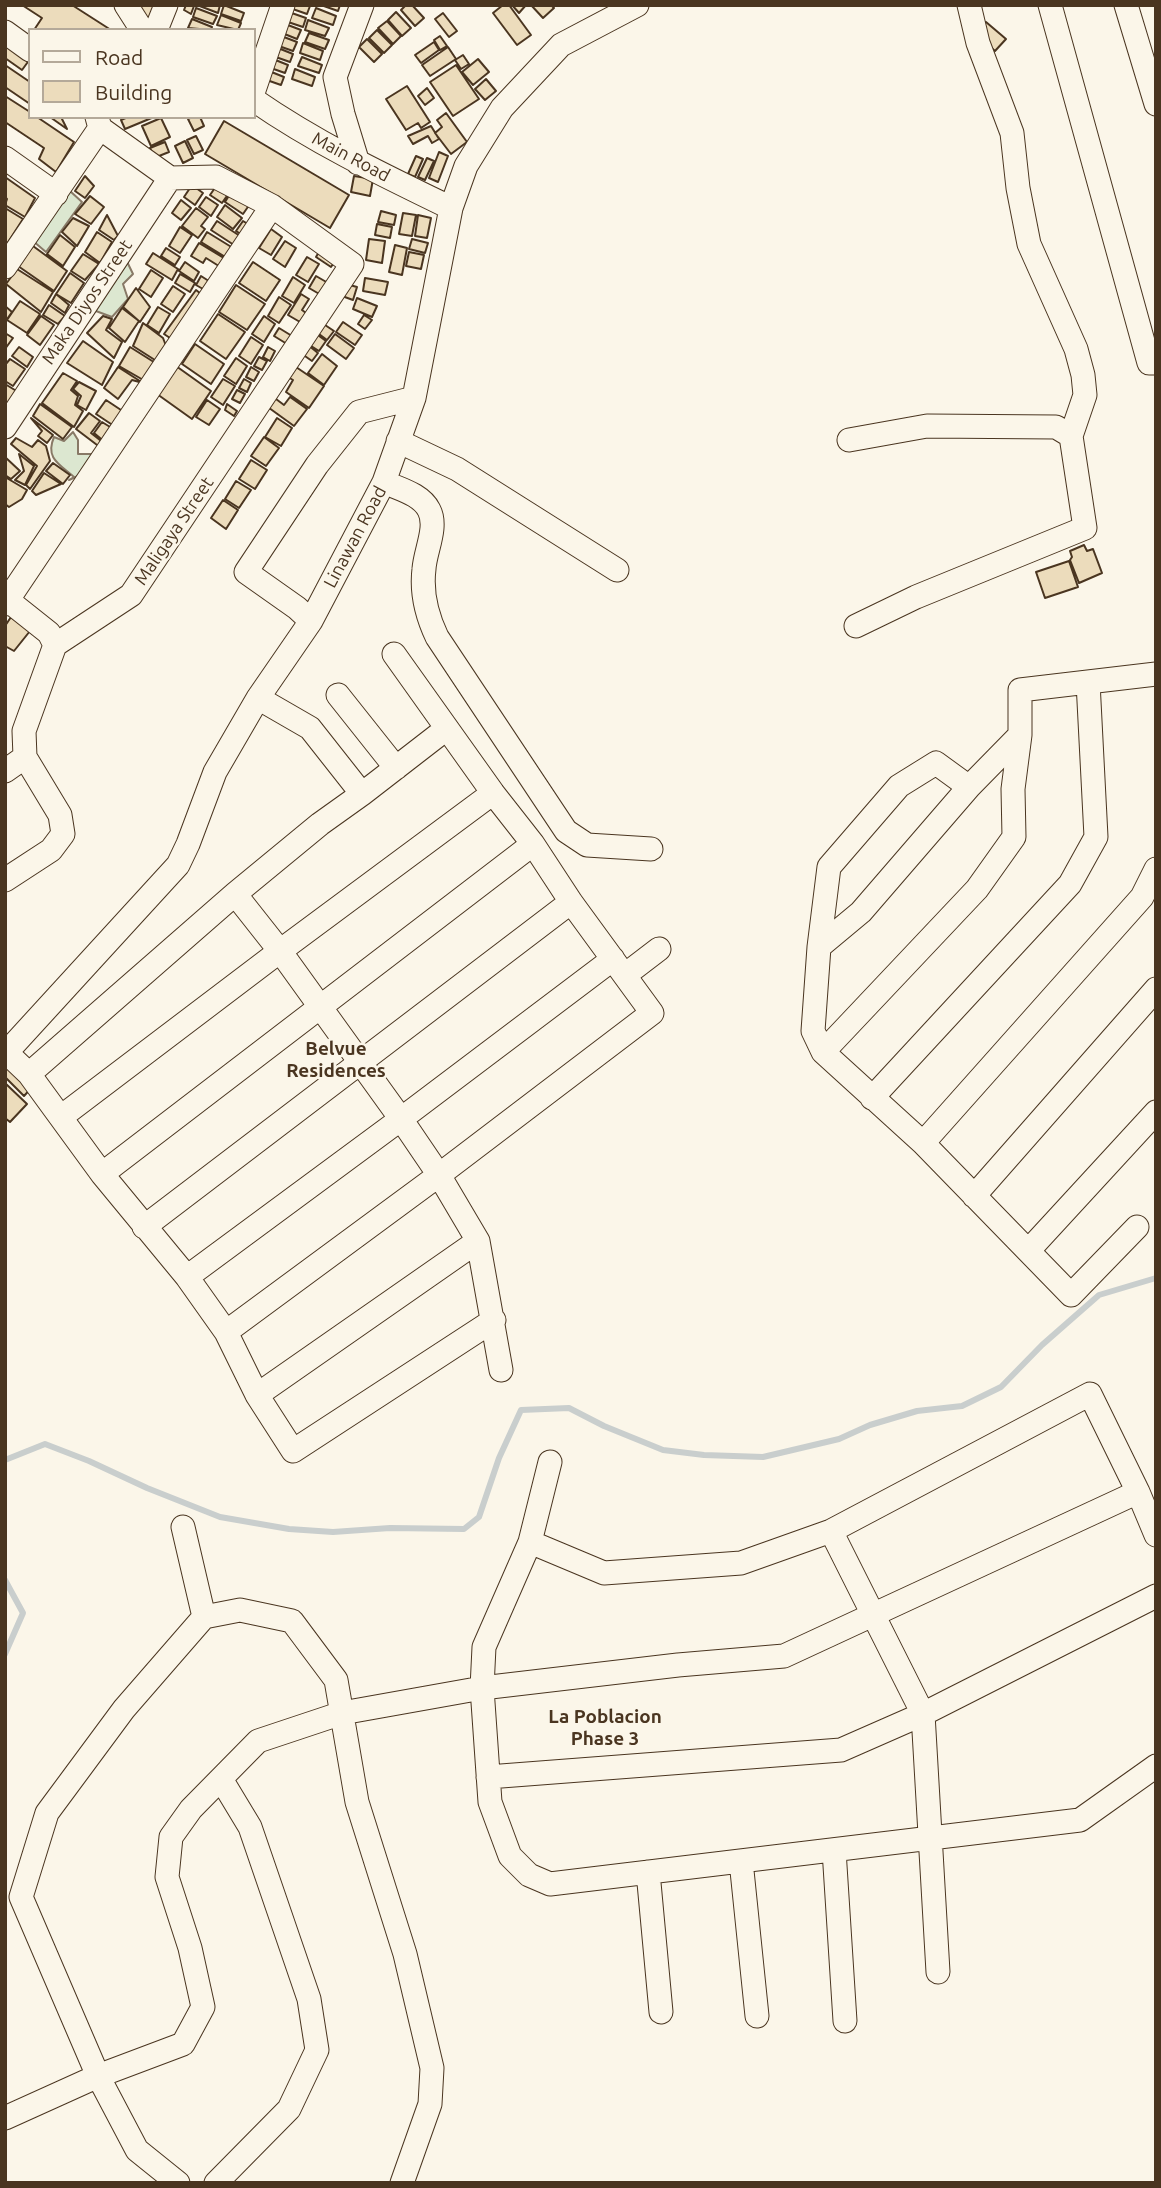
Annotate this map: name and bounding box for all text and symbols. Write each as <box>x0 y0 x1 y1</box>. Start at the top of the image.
legend <box>28 28 256 119</box>
text: Road <box>95 45 143 69</box>
text: Building <box>95 80 172 104</box>
street label: Main Road <box>308 127 394 187</box>
street label: Maka Diyos Street <box>37 236 137 368</box>
street label: Maligaya Street <box>130 473 218 589</box>
street label: Linawan Road <box>319 482 391 592</box>
district label: Belvue Residences <box>286 1038 386 1082</box>
district label: La Poblacion Phase 3 <box>548 1706 662 1750</box>

